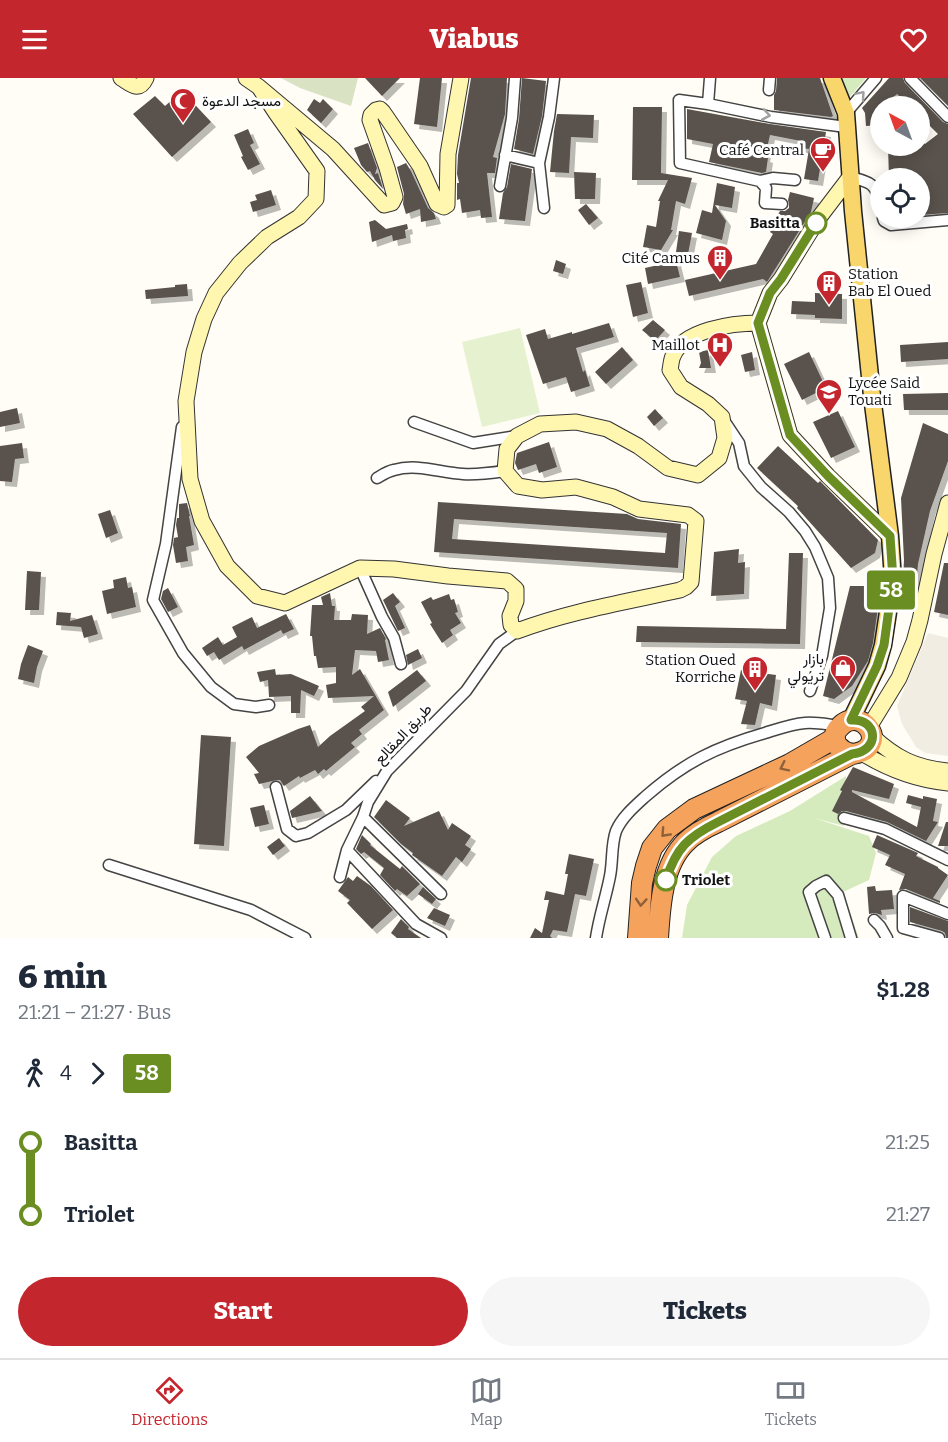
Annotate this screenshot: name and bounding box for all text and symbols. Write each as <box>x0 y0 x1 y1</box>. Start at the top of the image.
icon: menu <box>18 23 51 56</box>
text: Viabus <box>429 23 519 55</box>
icon: heart <box>897 23 930 56</box>
mosque icon: مسجد الدعوة <box>168 86 198 124</box>
one-way arrow <box>854 91 865 102</box>
place label: مسجد الدعوة <box>202 92 281 110</box>
north arrow <box>870 96 930 156</box>
map controls <box>870 96 930 228</box>
one-way arrow <box>761 109 771 121</box>
cafe icon: Café Central <box>808 135 838 173</box>
place label: Café Central <box>719 141 804 159</box>
button: locate <box>870 168 930 228</box>
marker: Basitta <box>805 212 827 234</box>
place label: Basitta <box>750 214 801 232</box>
building icon: Cité Camus <box>705 243 735 281</box>
place label: Cité Camus <box>621 249 700 267</box>
place label: Station Bab El Oued <box>848 265 931 300</box>
building icon: Station Bab El Oued <box>814 268 844 306</box>
hospital icon: Maillot <box>705 330 735 368</box>
place label: Maillot <box>652 336 701 354</box>
place label: Lycée Said Touati <box>848 374 920 409</box>
school or university icon: Lycée Said Touati <box>814 377 844 415</box>
line badge: 58 <box>864 570 918 610</box>
text: 58 <box>879 577 903 603</box>
place label: بازار تريولي <box>787 650 824 689</box>
place label: Station Oued Korriche <box>645 651 736 686</box>
shop icon: بازار تريولي <box>828 653 858 691</box>
building icon: Station Oued Korriche <box>740 654 770 692</box>
street label: طريق المقالع <box>371 700 437 769</box>
one-way arrow <box>780 759 791 771</box>
one-way arrow <box>661 826 672 836</box>
marker: Triolet <box>655 869 677 891</box>
place label: Triolet <box>682 871 730 889</box>
one-way arrow <box>635 897 648 906</box>
text: 6 min <box>18 957 107 997</box>
text: $1.28 <box>876 976 930 1003</box>
text: 21:21 – 21:27 · Bus <box>18 1000 171 1024</box>
icon: walk <box>18 1057 51 1090</box>
icon: forward <box>81 1057 114 1090</box>
text: 58 <box>135 1060 159 1086</box>
text: 4 <box>60 1061 72 1085</box>
text: Basitta <box>64 1129 138 1156</box>
text: 21:25 <box>885 1130 930 1154</box>
text: Triolet <box>64 1201 135 1228</box>
text: 21:27 <box>886 1202 930 1226</box>
button: Start <box>18 1277 468 1346</box>
button: Tickets <box>480 1277 930 1346</box>
tab: Directions <box>131 1374 208 1429</box>
tab: Map <box>470 1374 503 1429</box>
tab: Tickets <box>765 1374 817 1429</box>

